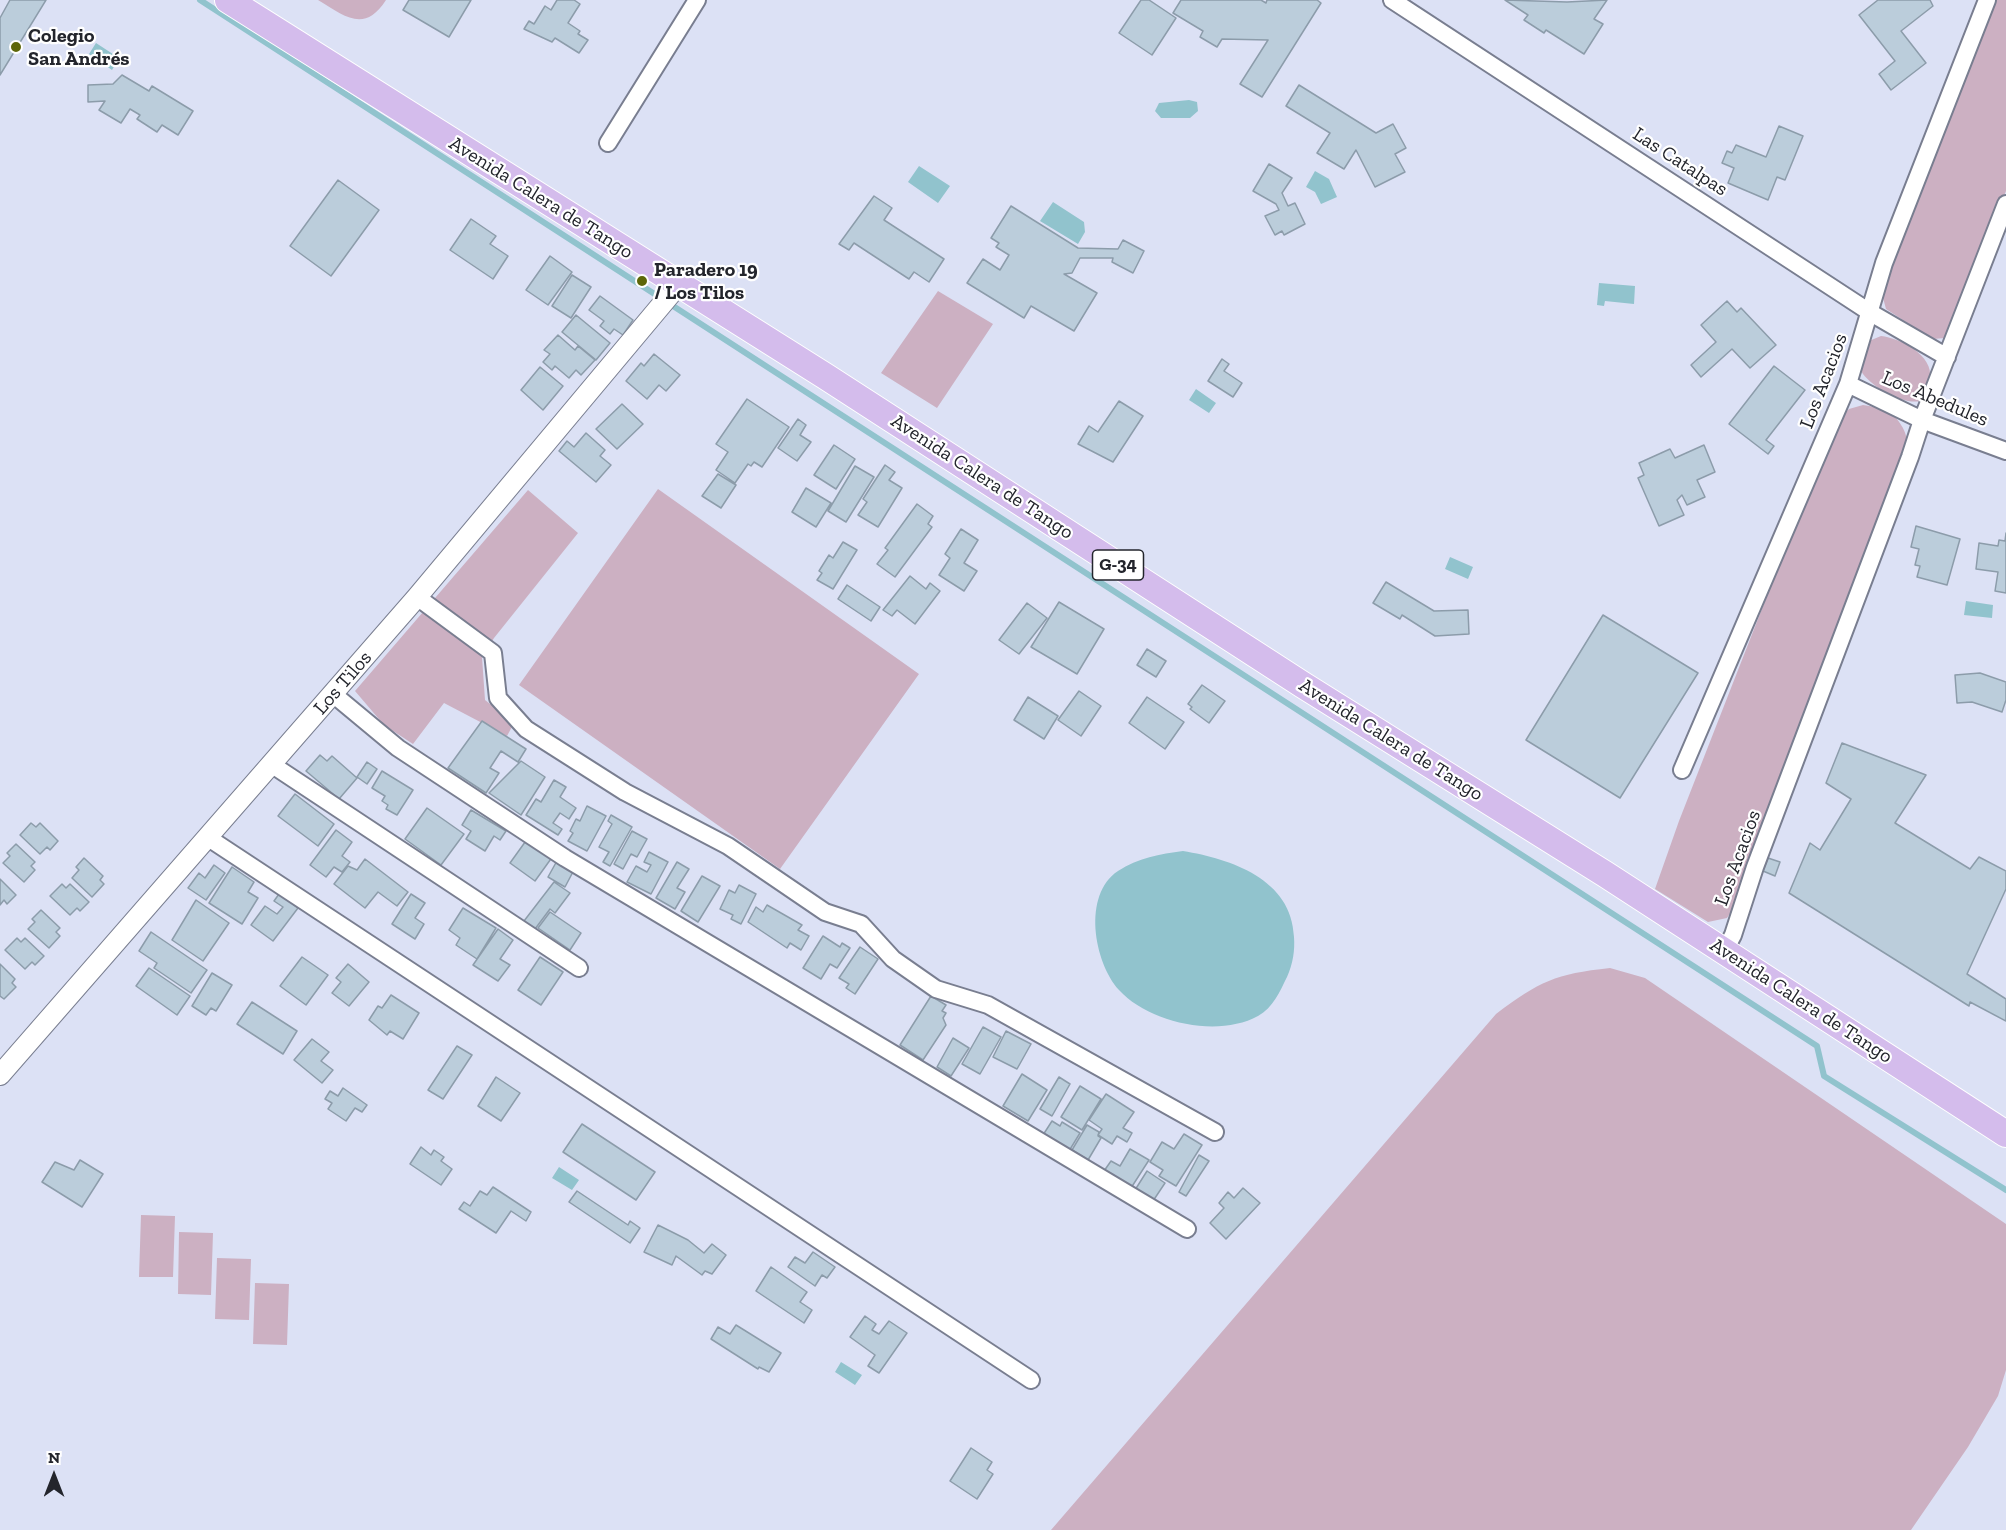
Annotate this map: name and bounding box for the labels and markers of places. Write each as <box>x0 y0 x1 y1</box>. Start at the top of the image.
place label: Colegio San Andrés <box>28 24 130 71</box>
marker: Colegio San Andrés <box>9 40 23 54</box>
place label: Paradero 19 / Los Tilos <box>654 258 758 305</box>
marker: Paradero 19 / Los Tilos <box>635 274 649 288</box>

